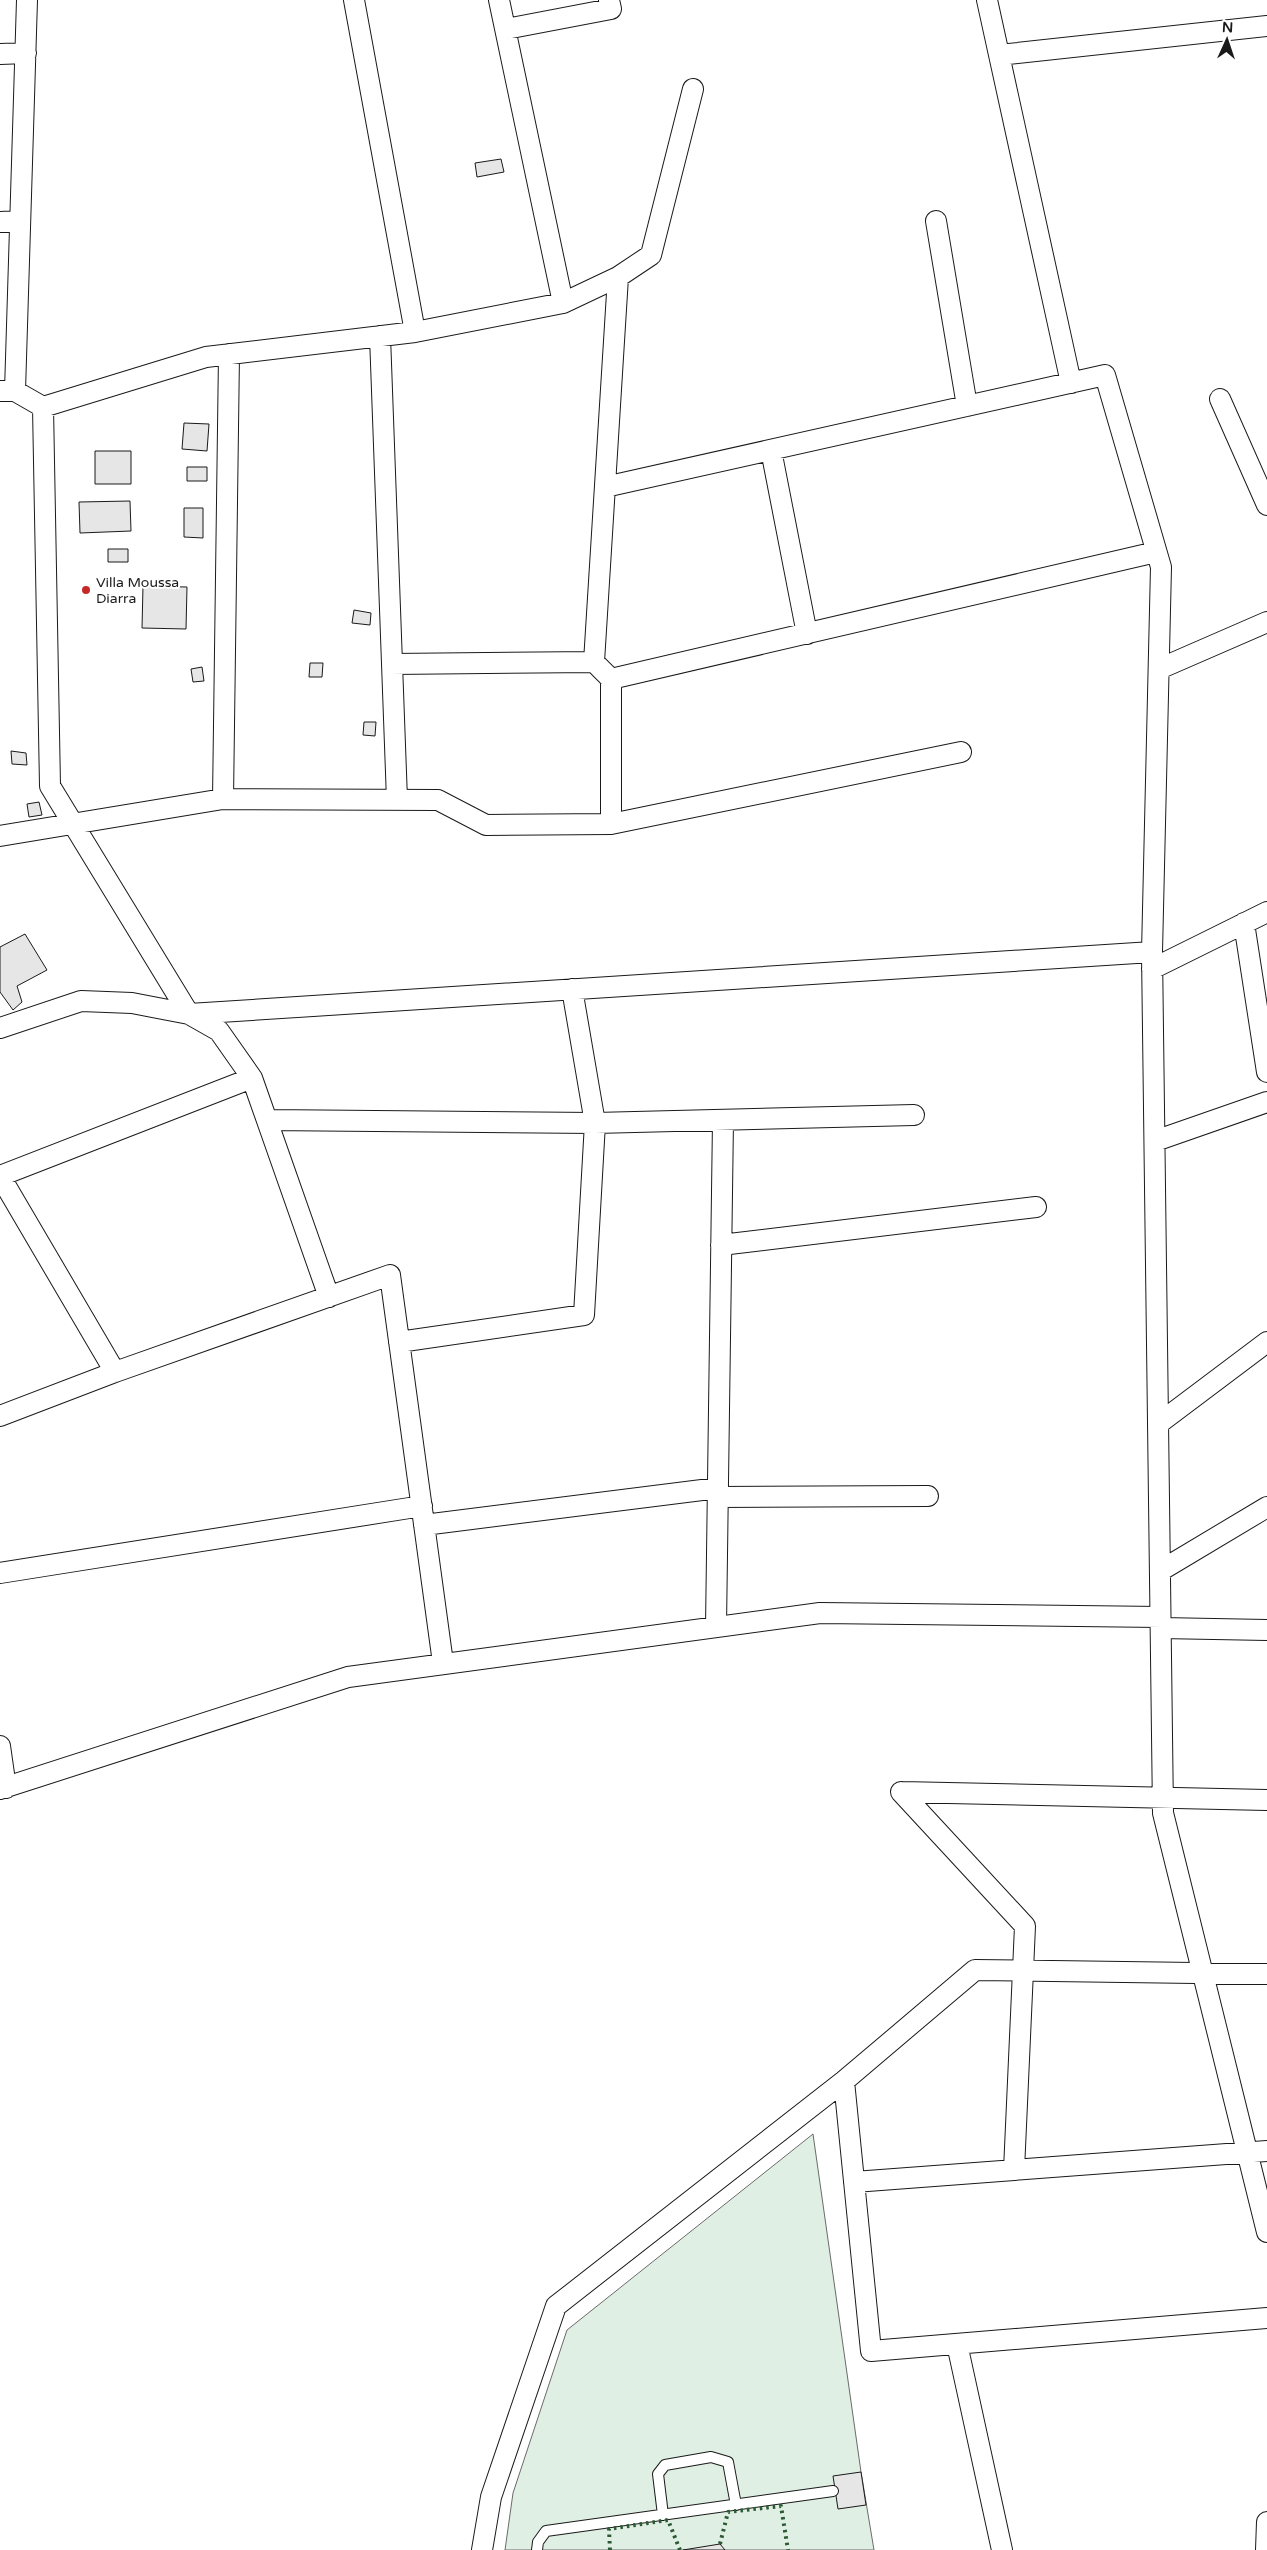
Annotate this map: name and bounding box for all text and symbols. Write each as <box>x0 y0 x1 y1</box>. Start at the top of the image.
north arrow <box>1202 15 1252 65</box>
text: N <box>1222 19 1234 36</box>
place label: Villa Moussa Diarra <box>96 574 179 607</box>
marker: Villa Moussa Diarra <box>80 584 92 596</box>

